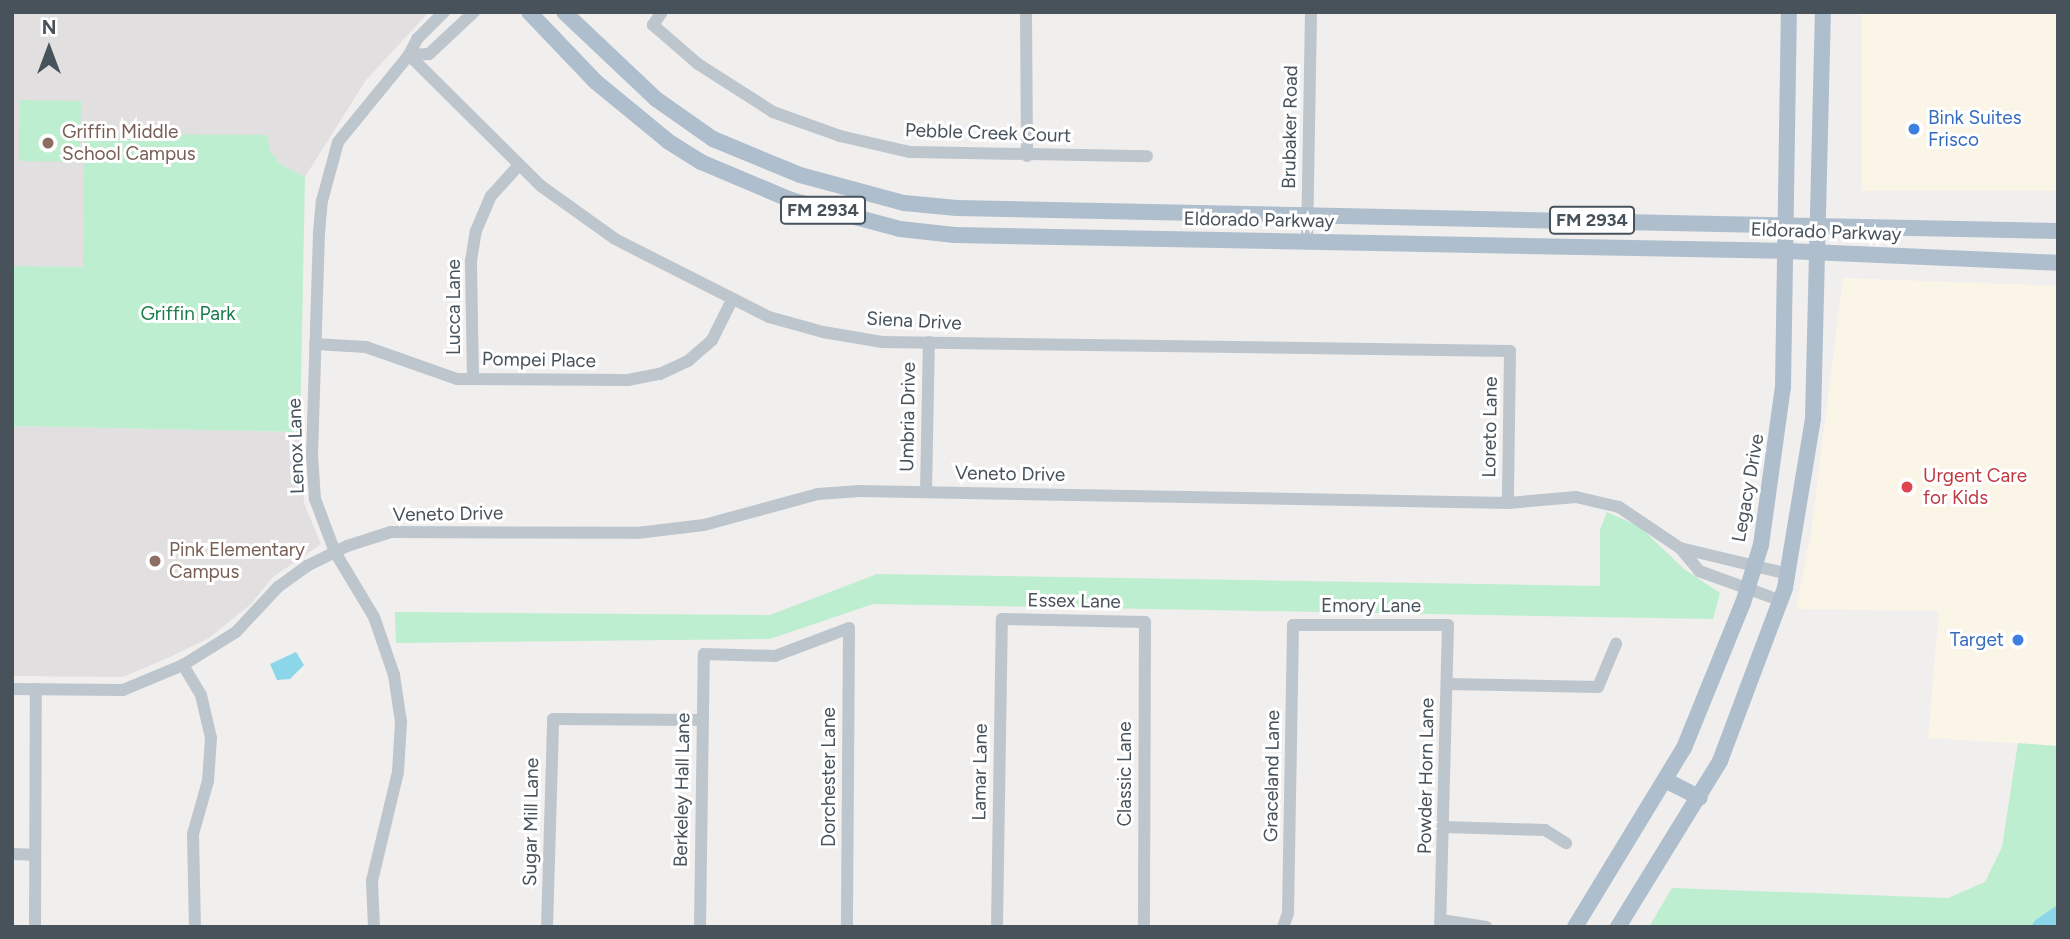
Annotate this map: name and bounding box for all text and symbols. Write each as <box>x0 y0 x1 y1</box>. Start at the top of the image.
north arrow <box>14 14 84 84</box>
text: N <box>42 16 56 39</box>
street label: Brubaker Road <box>1278 65 1302 189</box>
place label: Bink Suites Frisco <box>1928 107 2022 151</box>
street label: Pebble Creek Court <box>904 119 1072 147</box>
place label: Griffin Middle School Campus <box>62 121 196 165</box>
marker: Bink Suites Frisco <box>1906 121 1922 137</box>
marker: Griffin Middle School Campus <box>40 135 56 151</box>
road number: FM 2934 <box>779 196 867 224</box>
road number: FM 2934 <box>1548 205 1636 234</box>
street label: Eldorado Parkway <box>1183 207 1335 233</box>
street label: Eldorado Parkway <box>1750 218 1902 246</box>
street label: Lucca Lane <box>443 259 465 355</box>
park label: Griffin Park <box>140 303 236 325</box>
street label: Siena Drive <box>866 307 962 335</box>
street label: Pompei Place <box>482 348 596 372</box>
street label: Umbria Drive <box>896 362 920 472</box>
street label: Loreto Lane <box>1478 376 1502 478</box>
street label: Lenox Lane <box>283 398 309 494</box>
street label: Legacy Drive <box>1727 432 1769 544</box>
street label: Veneto Drive <box>955 462 1065 486</box>
place label: Urgent Care for Kids <box>1923 465 2027 509</box>
marker: Urgent Care for Kids <box>1897 477 1917 497</box>
street label: Veneto Drive <box>393 502 503 526</box>
place label: Pink Elementary Campus <box>169 539 305 583</box>
marker: Pink Elementary Campus <box>147 553 163 569</box>
street label: Essex Lane <box>1027 589 1121 613</box>
street label: Emory Lane <box>1321 595 1421 617</box>
place label: Target <box>1950 629 2004 651</box>
marker: Target <box>2010 632 2026 648</box>
street label: Powder Horn Lane <box>1413 698 1439 854</box>
street label: Dorchester Lane <box>818 707 840 847</box>
street label: Graceland Lane <box>1259 710 1285 842</box>
street label: Berkeley Hall Lane <box>669 713 695 867</box>
street label: Classic Lane <box>1114 721 1136 827</box>
street label: Lamar Lane <box>968 723 992 821</box>
street label: Sugar Mill Lane <box>518 758 544 886</box>

